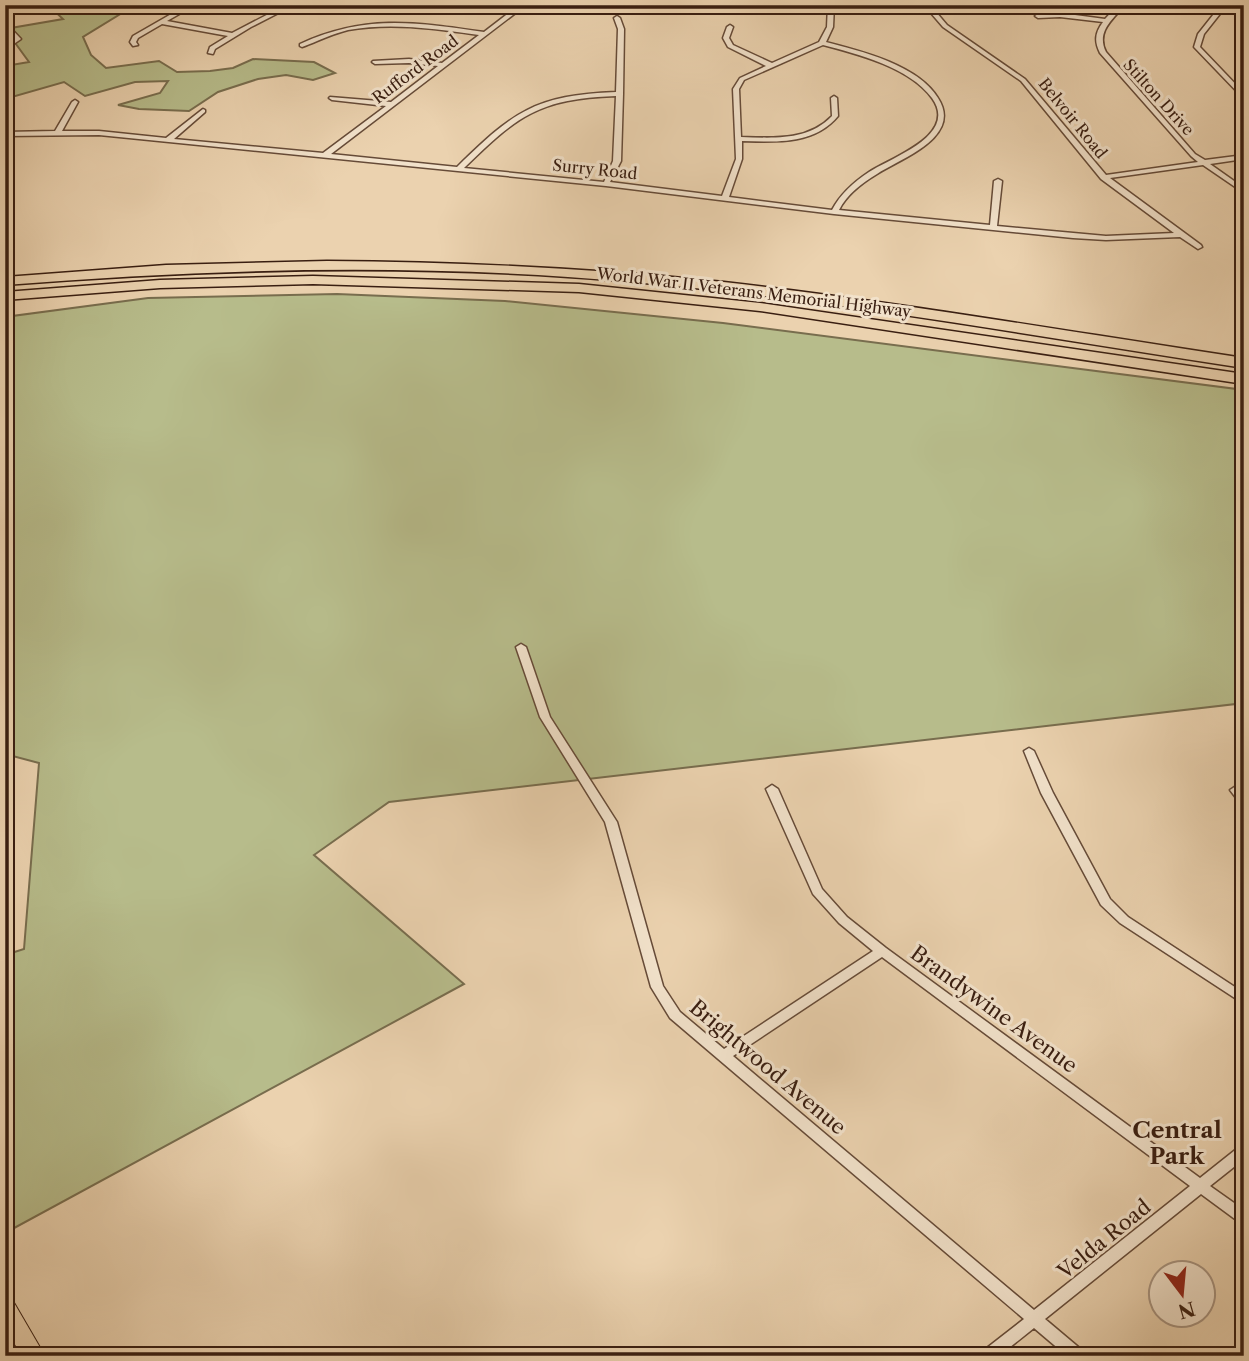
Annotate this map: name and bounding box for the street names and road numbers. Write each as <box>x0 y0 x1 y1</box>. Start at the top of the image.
street label: Rufford Road <box>368 30 462 108</box>
street label: Stilton Drive <box>1119 55 1199 139</box>
street label: Belvoir Road <box>1034 74 1112 163</box>
street label: Surry Road <box>552 155 639 183</box>
street label: World War II Veterans Memorial Highway <box>595 263 913 321</box>
street label: Brandywine Avenue <box>906 940 1082 1078</box>
street label: Brightwood Avenue <box>685 994 851 1140</box>
street label: Velda Road <box>1052 1194 1156 1285</box>

